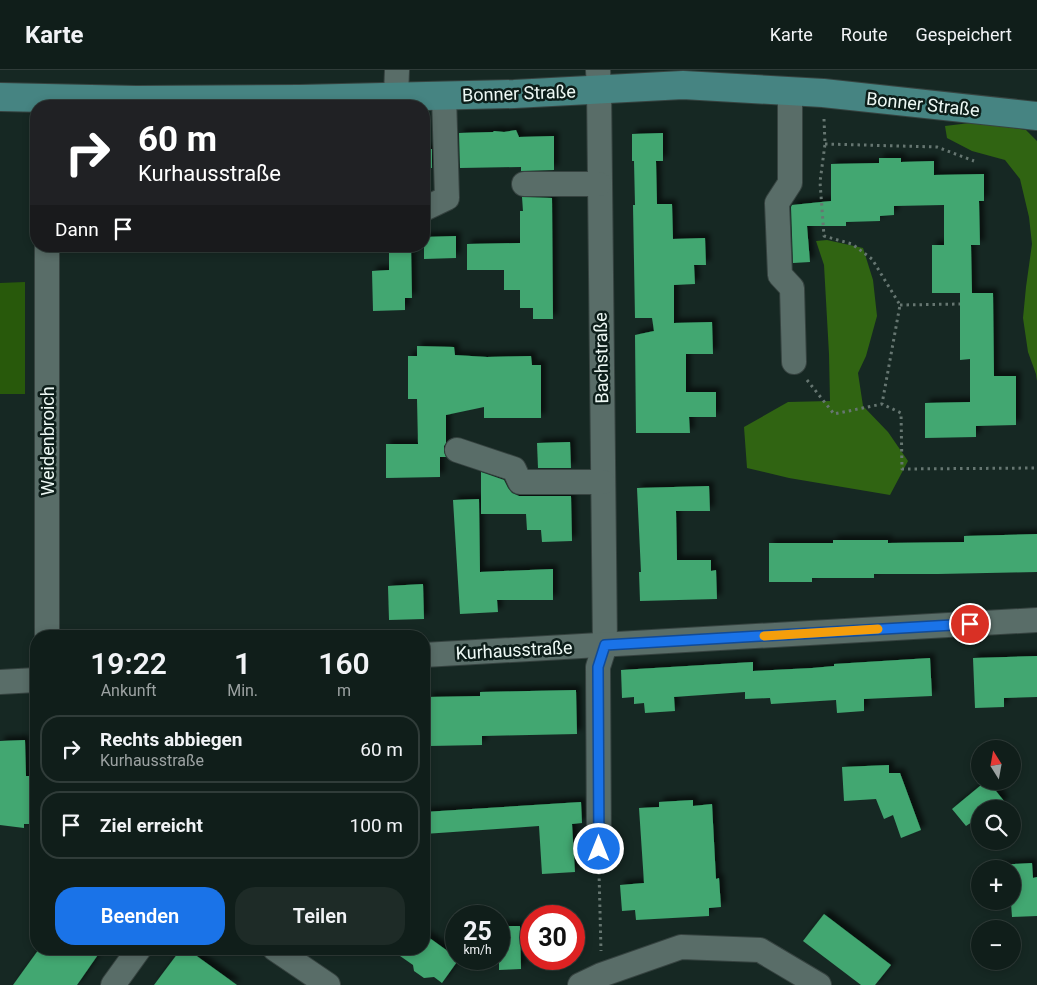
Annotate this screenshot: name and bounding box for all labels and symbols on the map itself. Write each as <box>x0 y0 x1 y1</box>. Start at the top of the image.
street label: Bonner Straße <box>462 81 576 105</box>
street label: Bonner Straße <box>865 88 981 120</box>
street label: Bachstraße <box>590 312 612 404</box>
street label: Weidenbroich <box>37 386 58 496</box>
pin <box>949 603 991 645</box>
street label: Kurhausstraße <box>455 636 573 664</box>
north arrow <box>971 740 1021 790</box>
position arrow <box>572 822 624 874</box>
speed limit sign: 30 <box>520 905 585 970</box>

